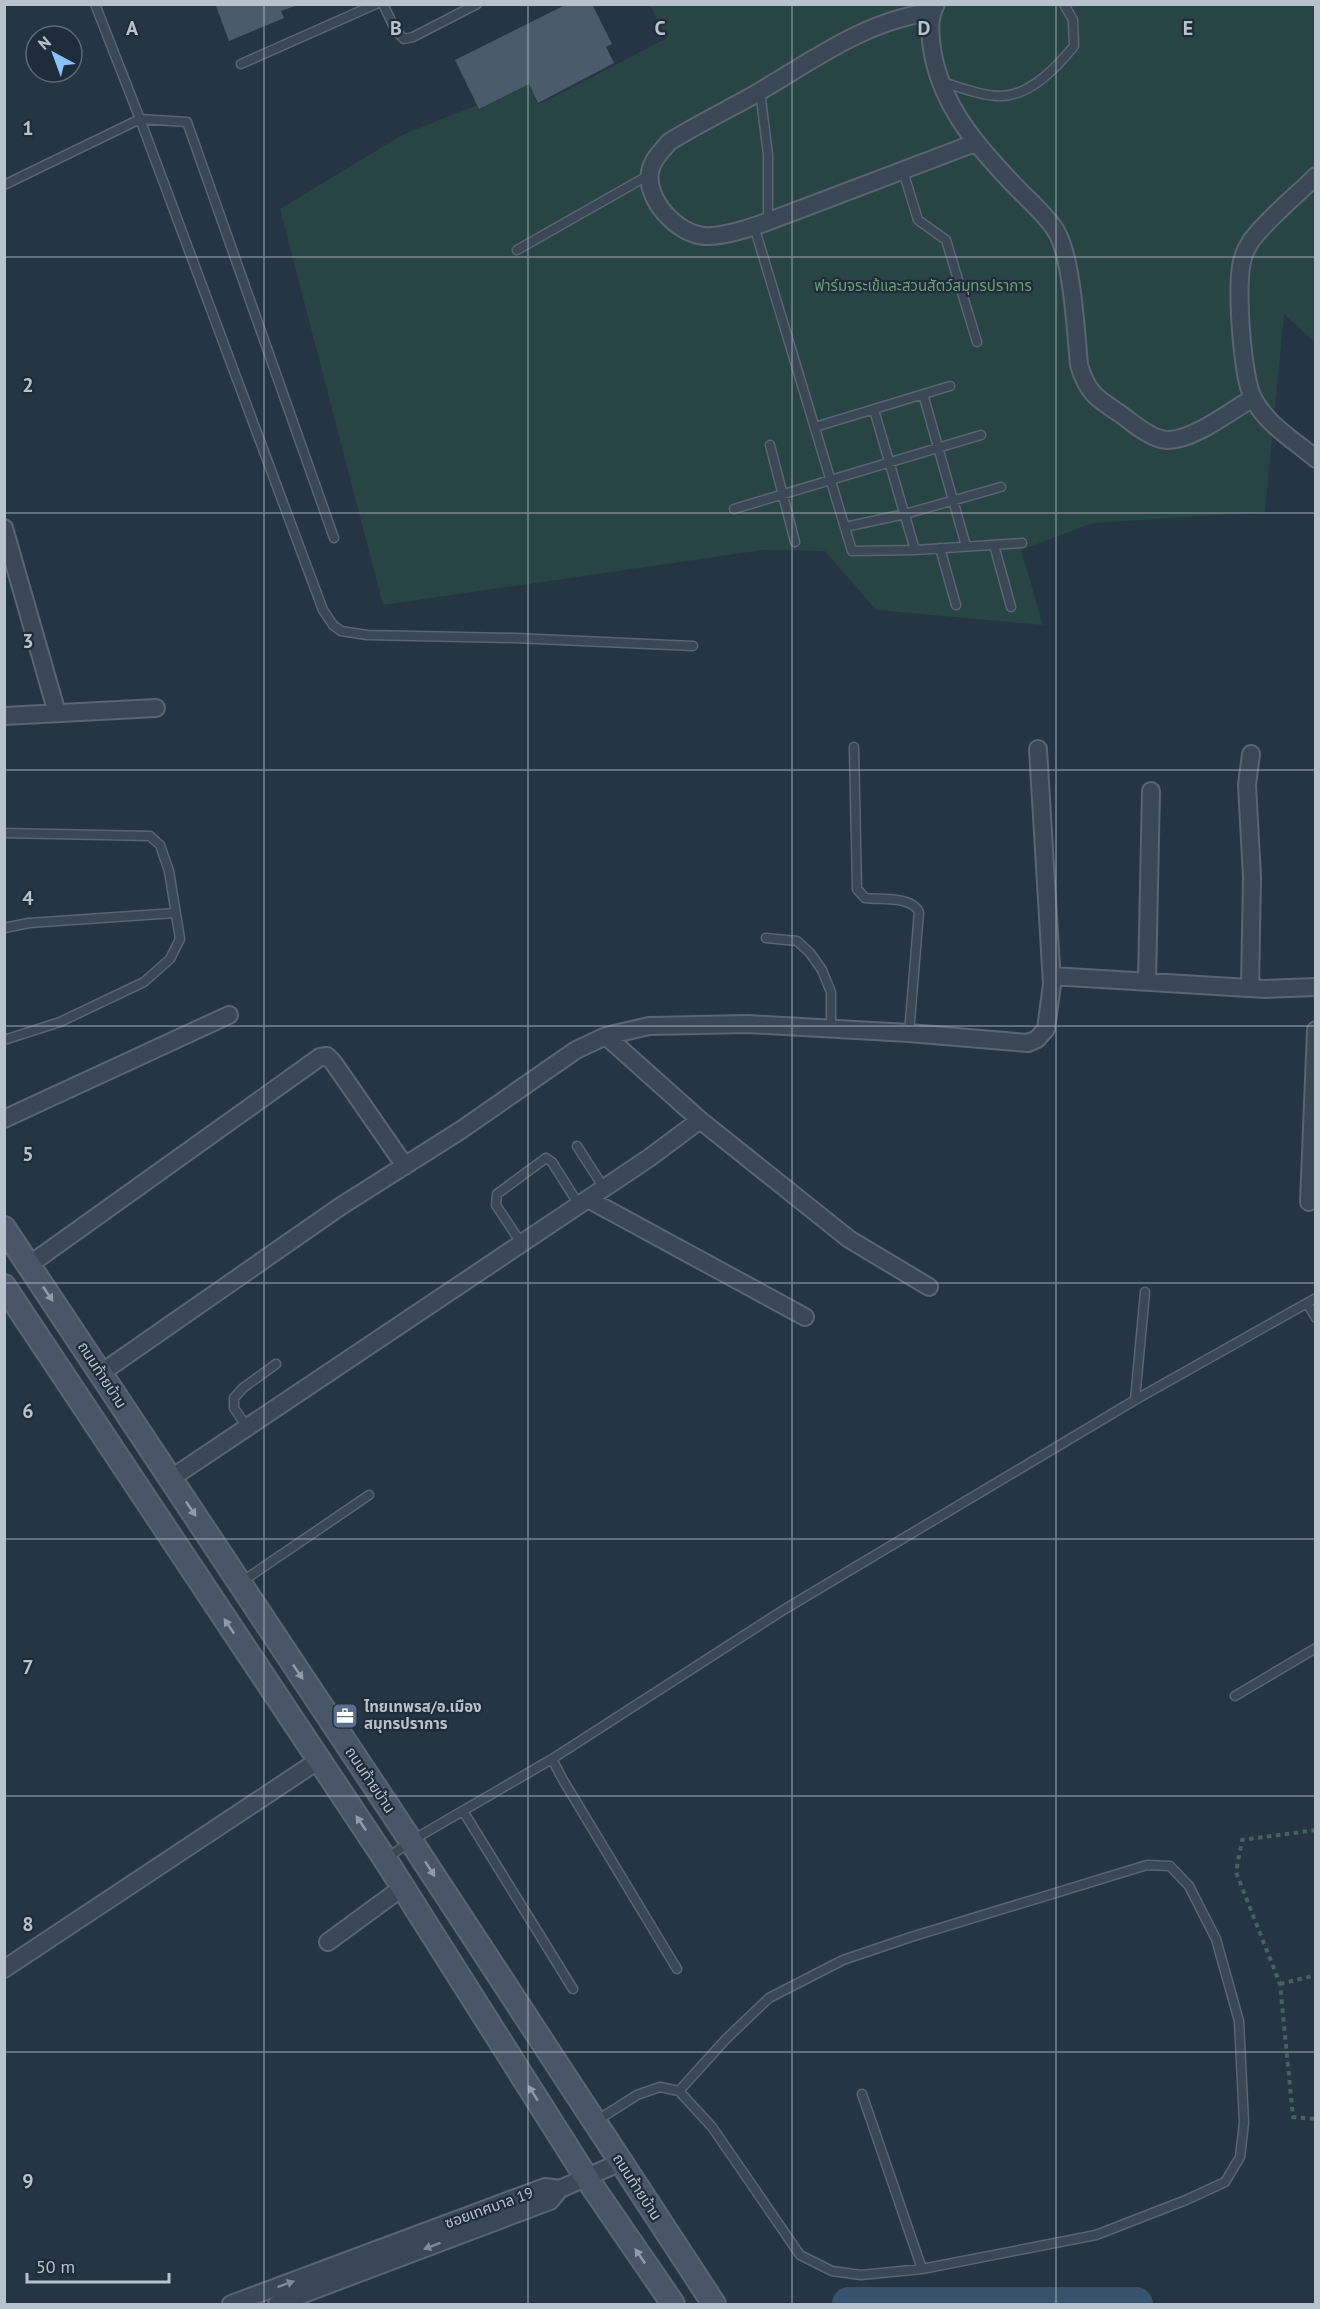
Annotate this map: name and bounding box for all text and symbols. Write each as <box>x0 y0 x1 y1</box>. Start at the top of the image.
text: A <box>126 15 139 41</box>
text: B <box>390 15 402 41</box>
text: C <box>654 15 666 41</box>
text: D <box>918 15 931 41</box>
text: E <box>1183 15 1193 41</box>
north arrow <box>24 24 84 84</box>
text: N <box>34 32 55 54</box>
text: 1 <box>22 115 34 141</box>
park label: ฟาร์มจระเข้และสวนสัตว์สมุทรปราการ <box>814 276 1032 295</box>
text: 2 <box>22 372 34 398</box>
text: 3 <box>22 628 34 654</box>
text: 4 <box>22 885 34 911</box>
text: 5 <box>22 1141 34 1167</box>
one-way arrow <box>42 1286 54 1302</box>
street label: ถนนท้ายบ้าน <box>74 1338 131 1412</box>
text: 6 <box>22 1398 34 1424</box>
one-way arrow <box>185 1501 196 1518</box>
one-way arrow <box>223 1618 235 1634</box>
text: 7 <box>22 1654 34 1680</box>
one-way arrow <box>293 1664 304 1680</box>
place label: ไทยเทพรส/อ.เมือง สมุทรปราการ <box>364 1697 482 1733</box>
office icon: ไทยเทพรส/อ.เมือง สมุทรปราการ <box>330 1701 360 1731</box>
street label: ถนนท้ายบ้าน <box>341 1743 400 1816</box>
one-way arrow <box>355 1815 367 1831</box>
one-way arrow <box>424 1861 435 1878</box>
text: 8 <box>22 1911 34 1937</box>
one-way arrow <box>528 2085 539 2101</box>
street label: ถนนท้ายบ้าน <box>609 2150 666 2224</box>
text: 9 <box>22 2168 34 2194</box>
street label: ซอยเทศบาล 19 <box>442 2183 536 2232</box>
one-way arrow <box>422 2241 440 2251</box>
scale bar <box>27 2246 170 2284</box>
one-way arrow <box>634 2249 646 2265</box>
text: 50 m <box>36 2255 75 2278</box>
one-way arrow <box>277 2279 295 2289</box>

